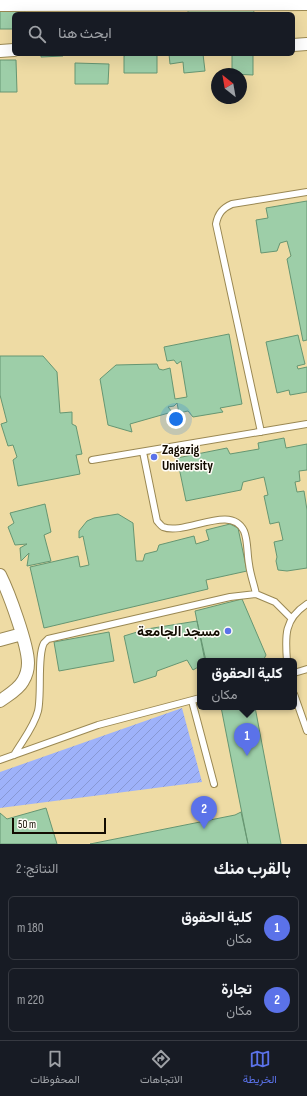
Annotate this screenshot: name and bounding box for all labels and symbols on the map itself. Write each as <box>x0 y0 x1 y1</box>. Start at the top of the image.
north arrow <box>211 68 247 104</box>
your location <box>166 409 186 429</box>
place label: Zagazig University <box>162 441 213 474</box>
marker: Zagazig University <box>149 452 159 462</box>
place label: مسجد الجامعة <box>137 623 220 640</box>
marker: مسجد الجامعة <box>223 626 233 636</box>
pin: 1 <box>234 723 260 756</box>
pin: 2 <box>191 796 217 829</box>
scale bar <box>12 816 106 835</box>

